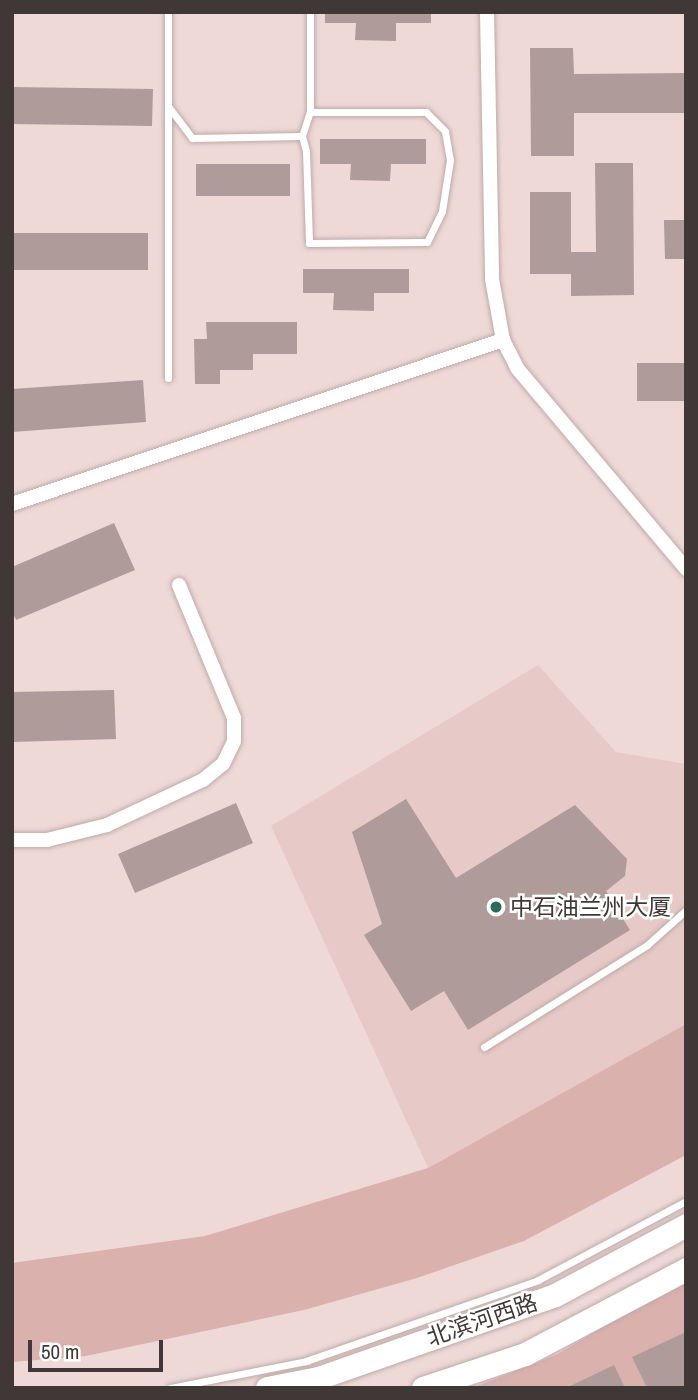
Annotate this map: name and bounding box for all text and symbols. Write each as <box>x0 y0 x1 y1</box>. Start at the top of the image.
place label: 中石油兰州大厦 <box>510 893 671 921</box>
marker: 中石油兰州大厦 <box>488 899 504 915</box>
street label: 北滨河西路 <box>423 1288 541 1352</box>
scale bar <box>32 1326 166 1370</box>
text: 50 m <box>41 1337 79 1366</box>

